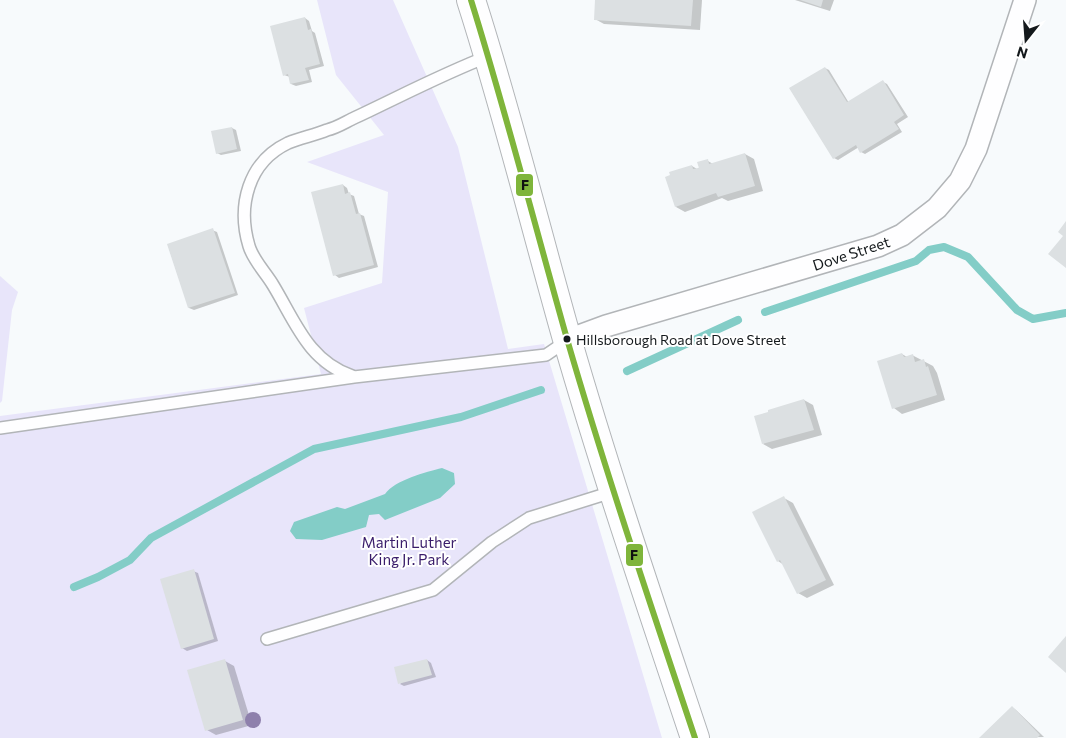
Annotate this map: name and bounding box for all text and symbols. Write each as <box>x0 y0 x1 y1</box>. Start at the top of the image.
north arrow <box>1001 15 1051 65</box>
text: N <box>1015 43 1030 63</box>
line badge: F <box>515 173 534 197</box>
text: F <box>521 176 529 193</box>
street label: Dove Street <box>810 232 892 274</box>
place label: Hillsborough Road at Dove Street <box>576 331 786 348</box>
marker: Hillsborough Road at Dove Street <box>562 334 572 344</box>
park label: Martin Luther King Jr. Park <box>361 533 457 568</box>
line badge: F <box>625 543 644 567</box>
text: F <box>630 546 638 563</box>

